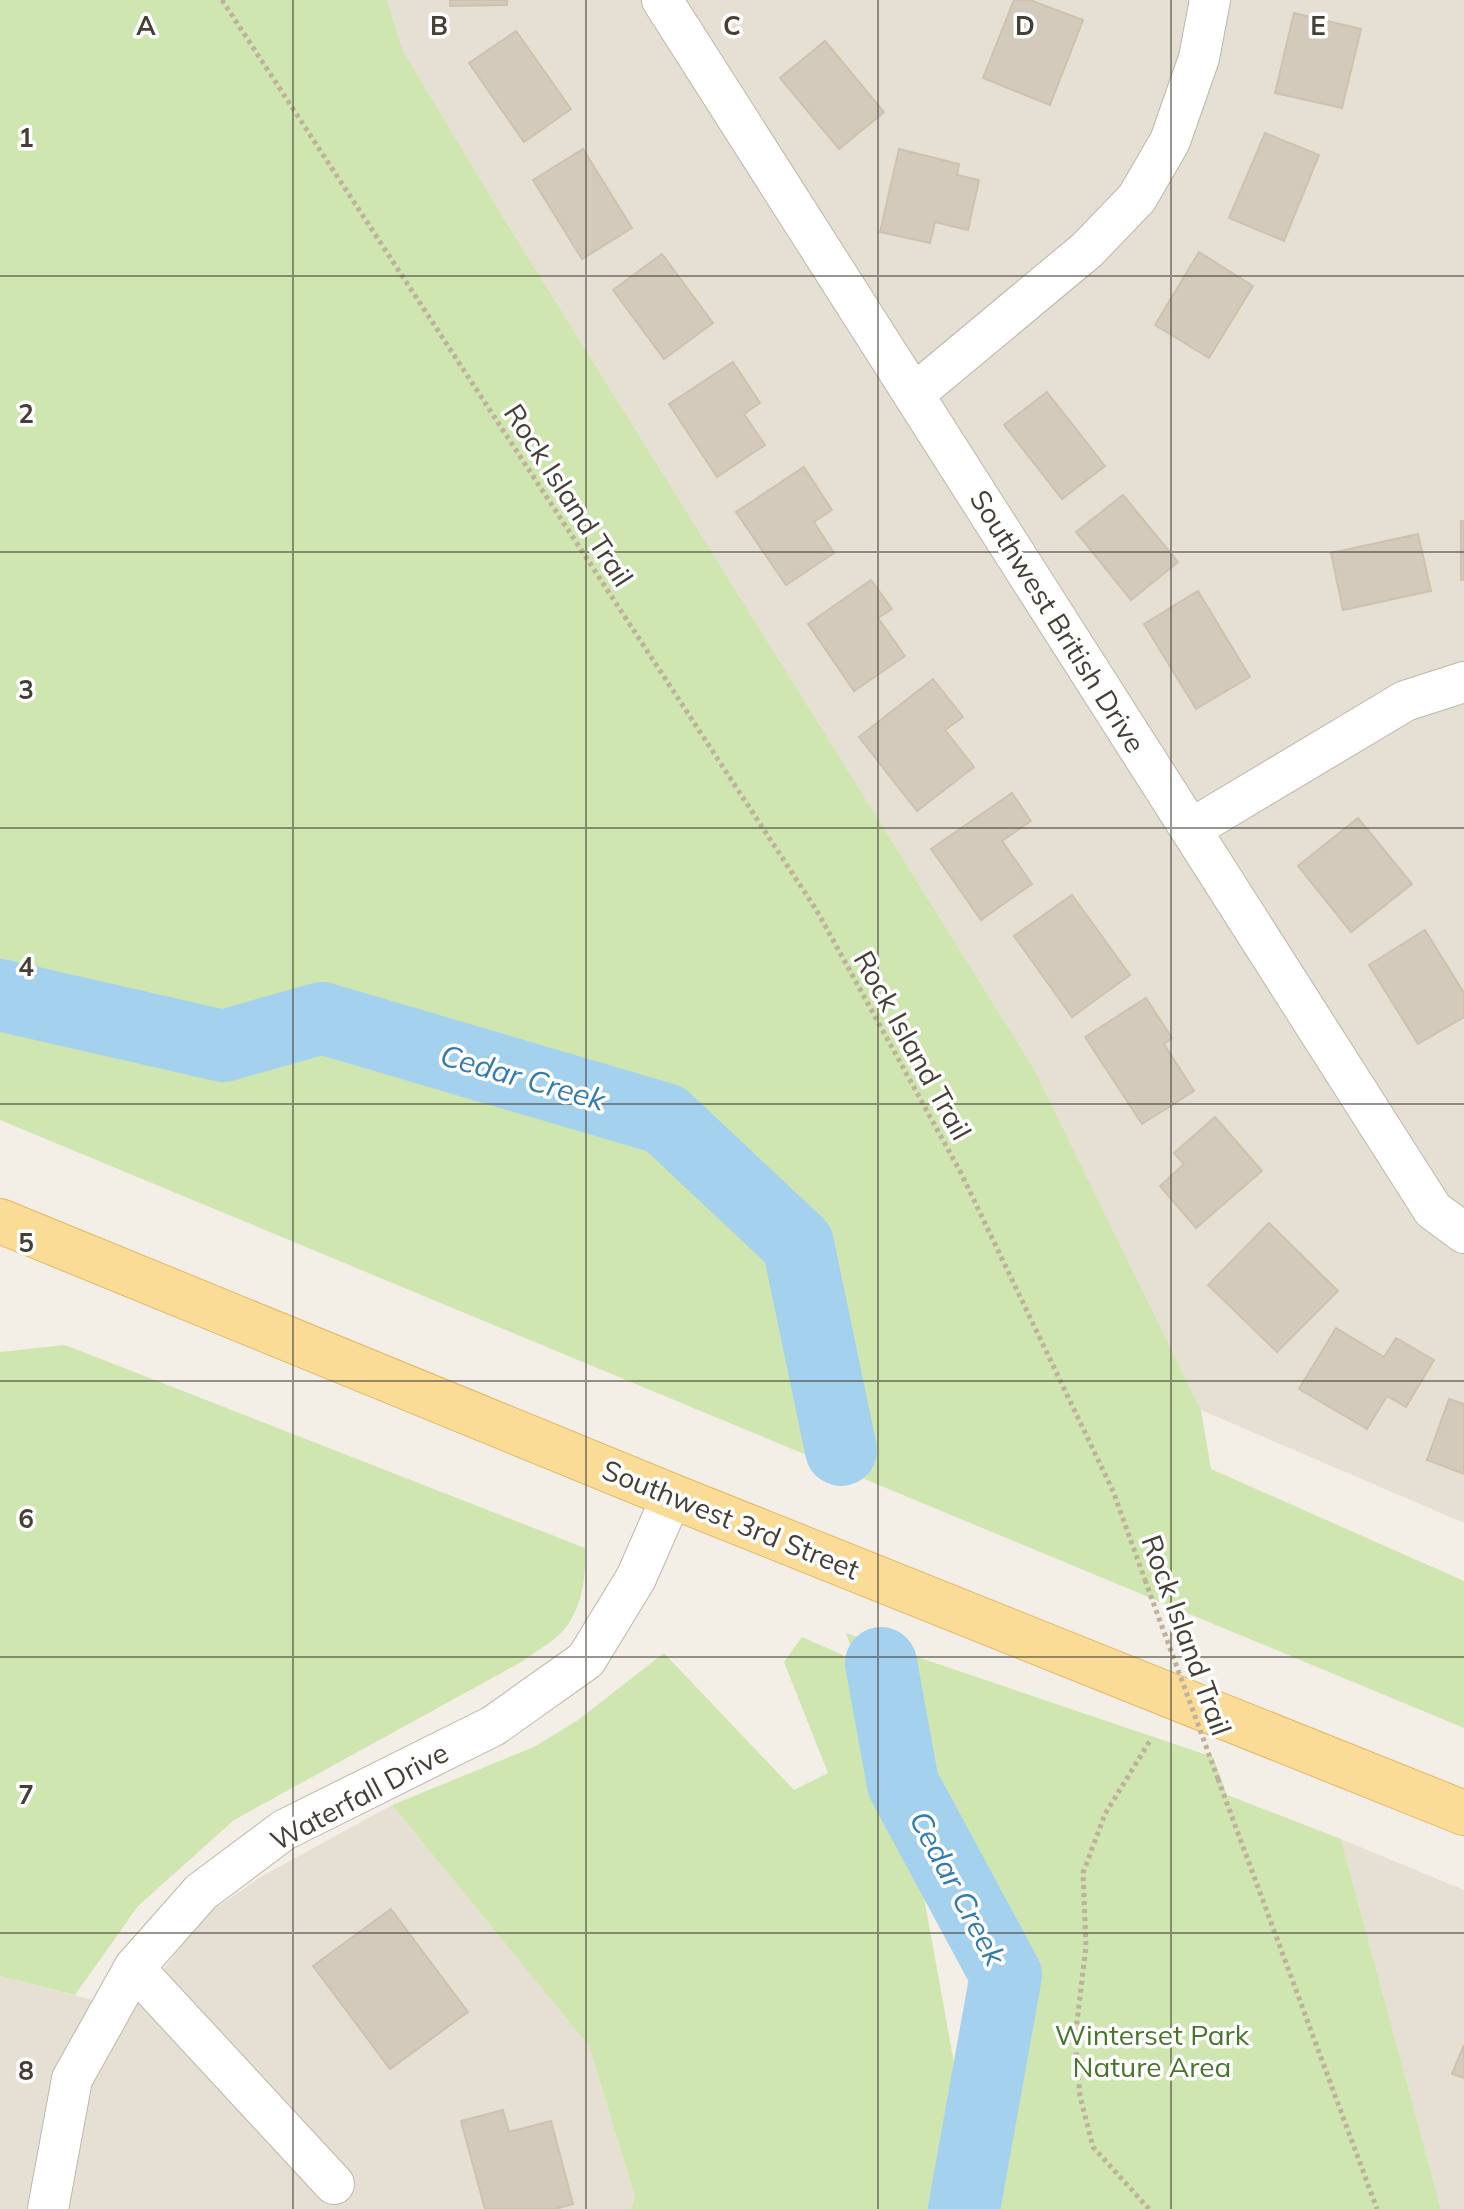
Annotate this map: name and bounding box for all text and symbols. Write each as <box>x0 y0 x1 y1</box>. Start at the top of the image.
text: A <box>136 9 156 42</box>
text: B <box>430 9 448 42</box>
text: C <box>723 9 741 42</box>
text: D <box>1015 9 1035 42</box>
text: E <box>1310 9 1326 42</box>
text: 1 <box>18 121 34 154</box>
text: 2 <box>18 397 34 430</box>
street label: Rock Island Trail <box>497 397 641 593</box>
street label: Southwest British Drive <box>963 483 1153 759</box>
text: 3 <box>18 673 34 706</box>
street label: Rock Island Trail <box>847 944 979 1146</box>
text: 4 <box>18 950 34 983</box>
water label: Cedar Creek <box>436 1035 611 1119</box>
text: 5 <box>18 1226 34 1259</box>
street label: Southwest 3rd Street <box>597 1451 865 1587</box>
text: 6 <box>18 1502 34 1535</box>
street label: Rock Island Trail <box>1135 1530 1239 1740</box>
street label: Waterfall Drive <box>264 1734 454 1858</box>
text: 7 <box>18 1778 34 1811</box>
water label: Cedar Creek <box>901 1804 1015 1973</box>
park label: Winterset Park Nature Area <box>1055 2017 1250 2084</box>
text: 8 <box>18 2054 34 2087</box>

